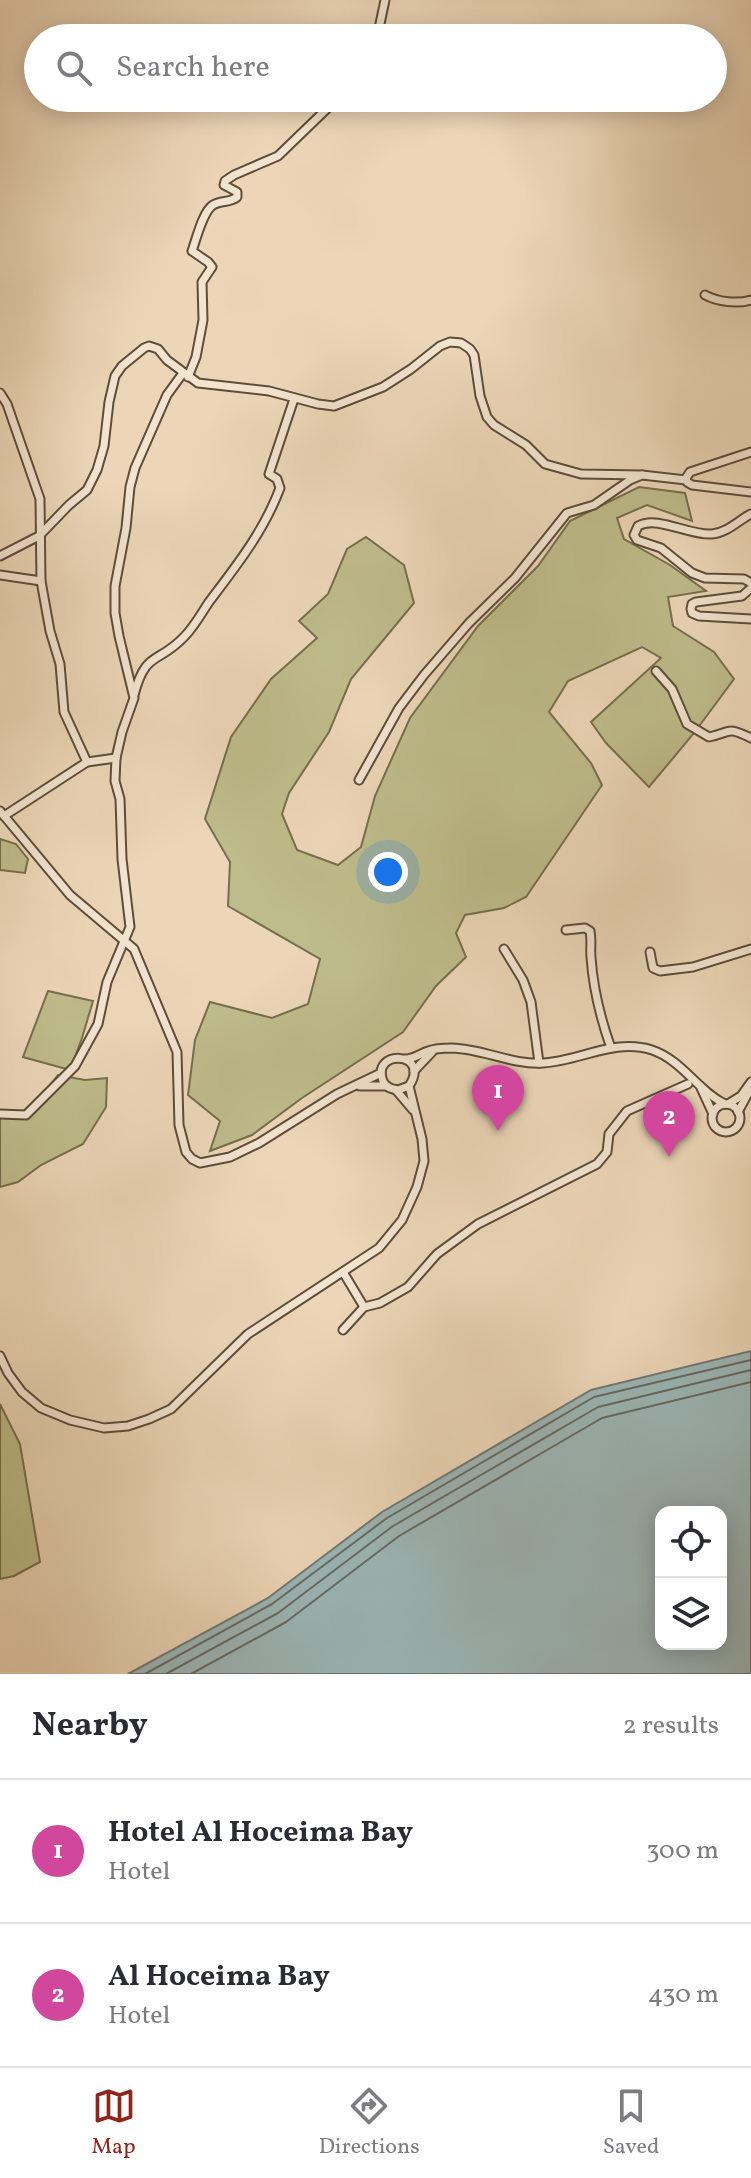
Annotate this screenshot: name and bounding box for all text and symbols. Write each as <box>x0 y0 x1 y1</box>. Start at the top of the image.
search box <box>24 24 727 112</box>
icon: search <box>52 46 96 90</box>
text: Search here <box>116 47 270 89</box>
your location <box>368 852 408 892</box>
pin: 1 <box>472 1065 524 1131</box>
pin: 2 <box>643 1091 695 1157</box>
map controls <box>655 1506 727 1650</box>
button: locate <box>655 1506 727 1578</box>
button: layers <box>655 1578 727 1650</box>
text: Nearby <box>32 1703 148 1750</box>
text: 2 results <box>623 1708 719 1744</box>
text: Hotel Al Hoceima Bay <box>108 1812 413 1854</box>
text: 1 <box>53 1833 63 1869</box>
text: 300 m <box>646 1833 719 1869</box>
text: Hotel <box>108 1854 170 1890</box>
text: Al Hoceima Bay <box>108 1956 330 1998</box>
text: 2 <box>51 1977 65 2013</box>
text: 430 m <box>648 1977 719 2013</box>
text: Hotel <box>108 1998 170 2034</box>
tab: Map <box>92 2084 136 2163</box>
tab: Directions <box>319 2084 420 2163</box>
tab: Saved <box>603 2084 659 2163</box>

